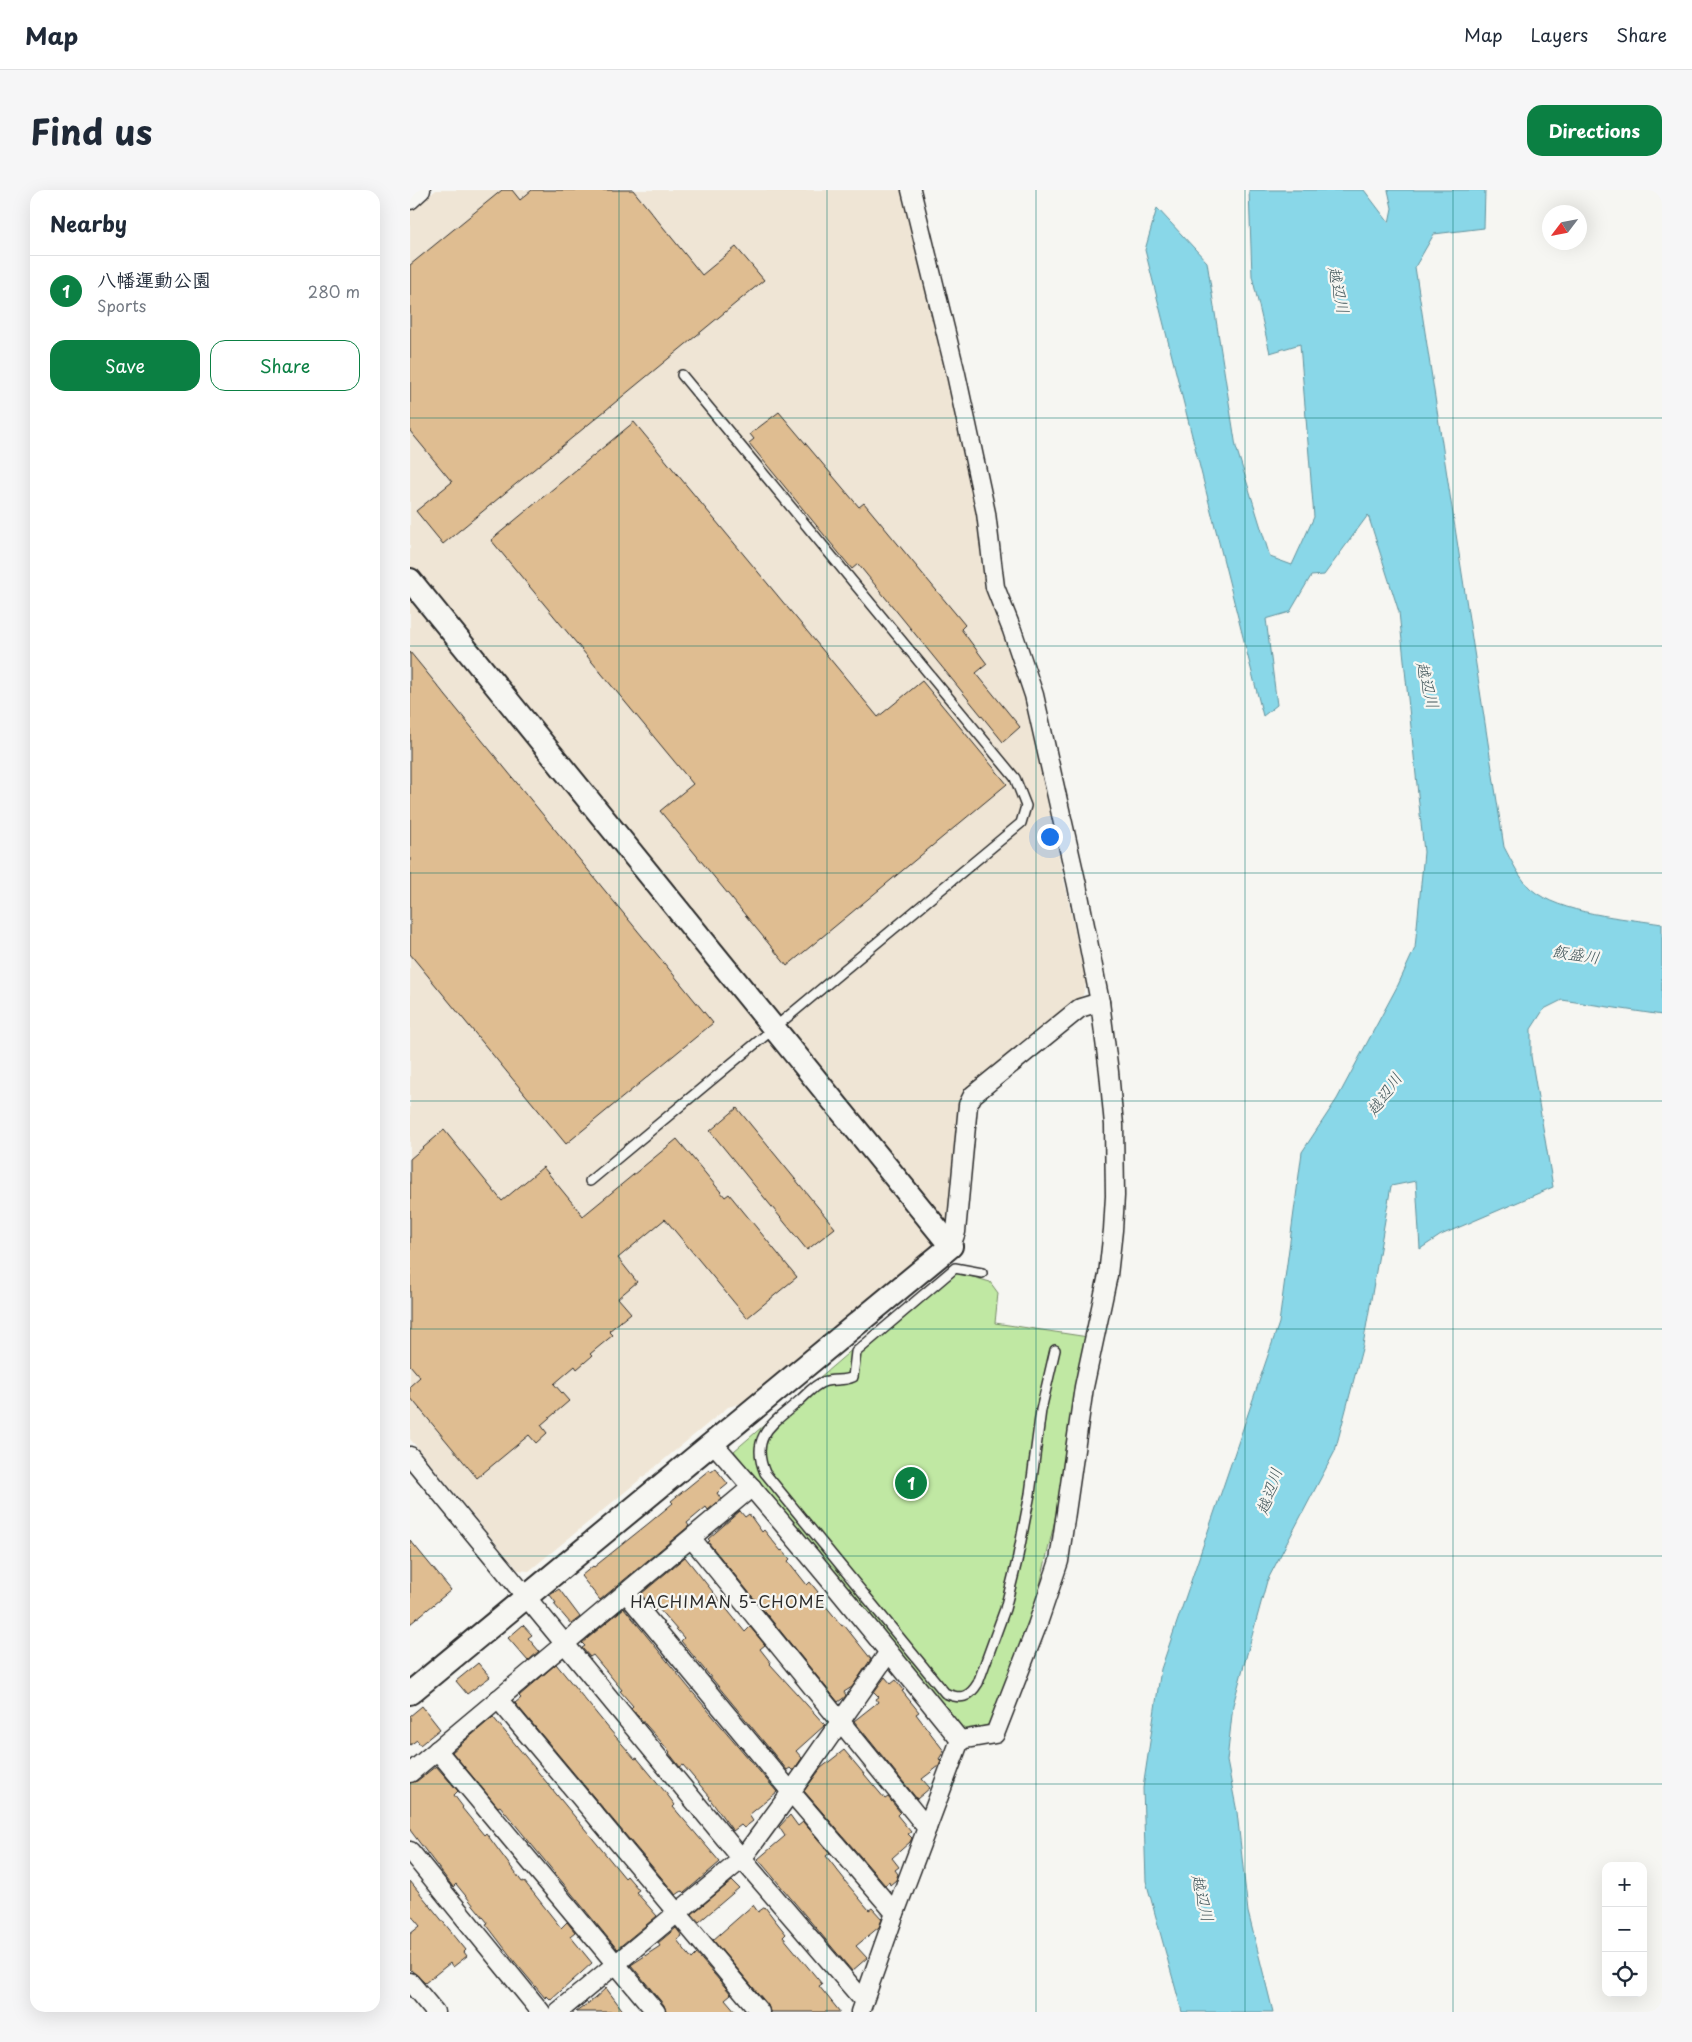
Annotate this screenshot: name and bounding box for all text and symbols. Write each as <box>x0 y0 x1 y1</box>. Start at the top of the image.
text: Map <box>25 17 78 53</box>
text: Map <box>1464 21 1503 48</box>
text: Layers <box>1531 21 1588 48</box>
text: Share <box>1616 21 1667 48</box>
text: Find us <box>30 104 152 157</box>
button: Directions <box>1527 105 1662 156</box>
north arrow <box>1542 205 1587 250</box>
text: Nearby <box>50 207 127 239</box>
water label: 越辺川 <box>1323 263 1357 316</box>
text: 八幡運動公園 <box>97 265 211 293</box>
text: 1 <box>62 279 70 303</box>
text: 280 m <box>308 279 360 303</box>
text: Sports <box>97 293 146 317</box>
button: Save <box>50 340 200 391</box>
button: Share <box>210 340 360 391</box>
water label: 越辺川 <box>1411 658 1446 711</box>
your location <box>1037 824 1063 850</box>
water label: 飯盛川 <box>1551 937 1602 969</box>
water label: 越辺川 <box>1359 1067 1407 1121</box>
pin: 1 <box>895 1464 927 1502</box>
water label: 越辺川 <box>1249 1464 1287 1518</box>
district label: HACHIMAN 5-CHOME <box>630 1589 826 1613</box>
map controls <box>1602 1862 1647 1997</box>
button: + <box>1602 1862 1647 1907</box>
water label: 越辺川 <box>1187 1871 1221 1924</box>
button: − <box>1602 1907 1647 1952</box>
button: locate <box>1602 1952 1647 1997</box>

